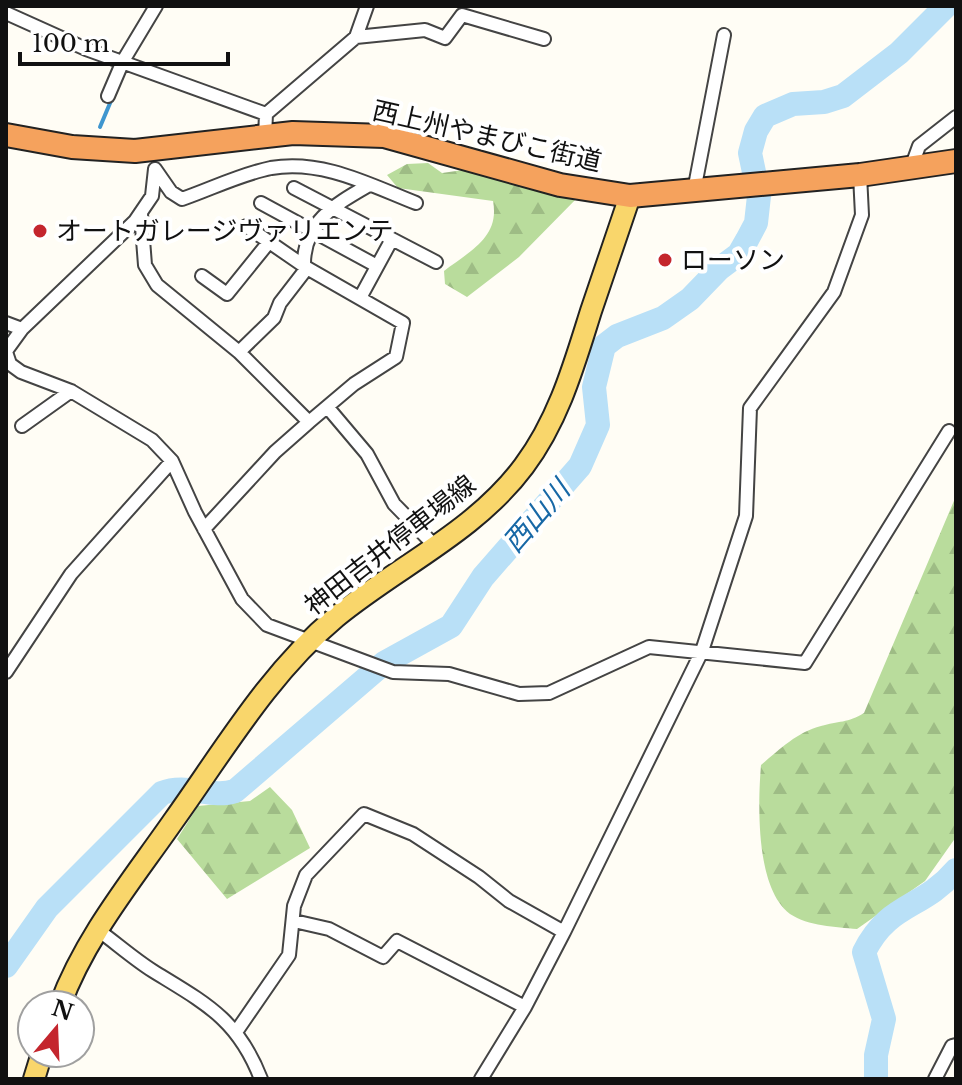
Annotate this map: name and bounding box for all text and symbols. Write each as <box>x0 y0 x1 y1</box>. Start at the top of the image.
scale bar <box>20 16 228 66</box>
text: 100 m <box>32 29 110 58</box>
street label: 西上州やまびこ街道 <box>369 94 605 178</box>
place label: オートガレージヴァリエンテ <box>56 215 393 247</box>
marker: オートガレージヴァリエンテ <box>31 222 49 240</box>
place label: ローソン <box>681 244 785 276</box>
marker: ローソン <box>656 251 674 269</box>
street label: 神田吉井停車場線 <box>298 468 482 622</box>
water label: 西山川 <box>496 471 579 560</box>
north arrow <box>16 989 96 1069</box>
text: N <box>48 994 77 1027</box>

